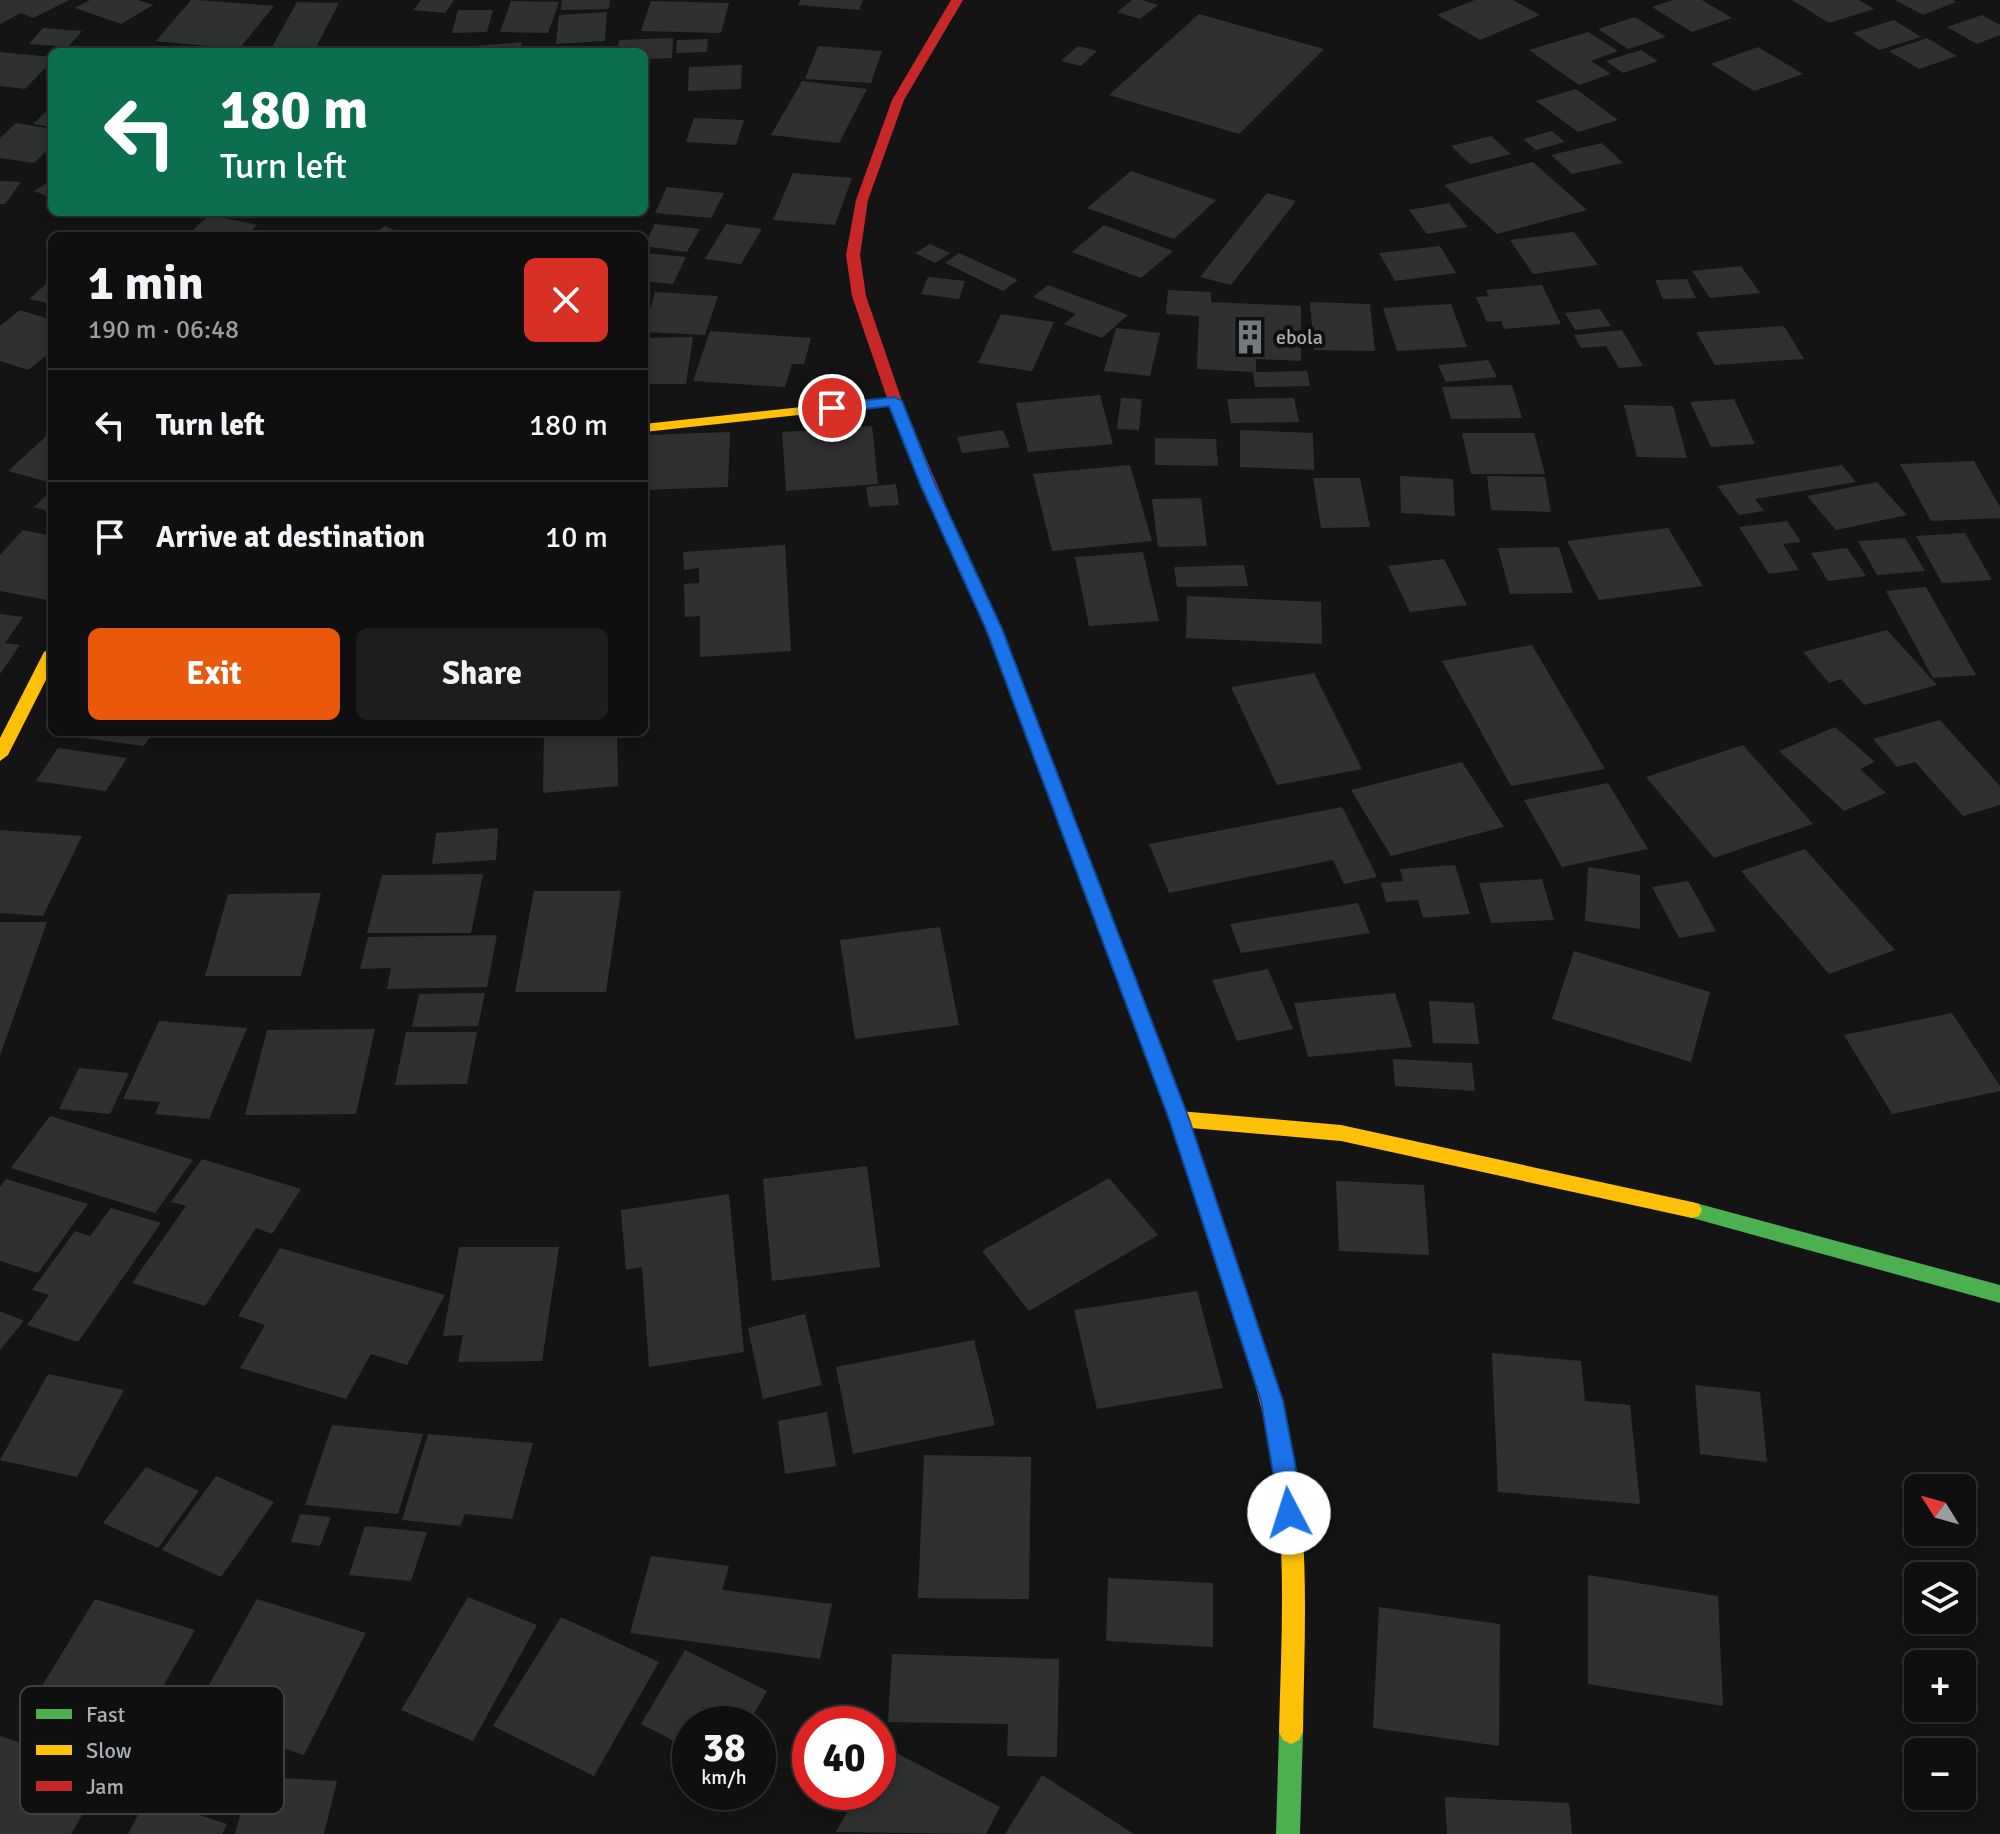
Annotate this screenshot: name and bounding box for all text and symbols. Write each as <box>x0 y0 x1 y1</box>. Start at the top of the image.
text: 180 m <box>220 75 368 144</box>
icon: left <box>88 80 192 184</box>
text: Turn left <box>220 144 347 189</box>
text: 1 min <box>88 254 204 313</box>
button: close <box>524 258 608 342</box>
text: 190 m · 06:48 <box>88 314 239 346</box>
building icon: ebola <box>1231 318 1269 356</box>
place label: ebola <box>1276 325 1323 350</box>
pin <box>798 374 866 442</box>
icon: arrive <box>810 386 854 430</box>
icon: left <box>88 403 132 447</box>
text: Turn left <box>156 407 265 444</box>
text: 180 m <box>529 407 608 444</box>
icon: arrive <box>88 515 132 559</box>
text: Arrive at destination <box>156 519 425 556</box>
text: 10 m <box>545 519 608 556</box>
button: Exit <box>88 628 340 720</box>
button: Share <box>356 628 608 720</box>
position arrow <box>1247 1471 1331 1555</box>
north arrow <box>1904 1474 1976 1546</box>
map controls <box>1904 1474 1976 1810</box>
button: layers <box>1904 1562 1976 1634</box>
button: + <box>1904 1650 1976 1722</box>
legend <box>20 1686 284 1814</box>
text: Fast <box>86 1701 126 1728</box>
speed limit sign: 40 <box>792 1706 896 1810</box>
text: 38 <box>702 1723 746 1773</box>
text: Slow <box>86 1737 132 1764</box>
button: − <box>1904 1738 1976 1810</box>
text: km/h <box>701 1765 747 1790</box>
text: Jam <box>86 1773 124 1800</box>

